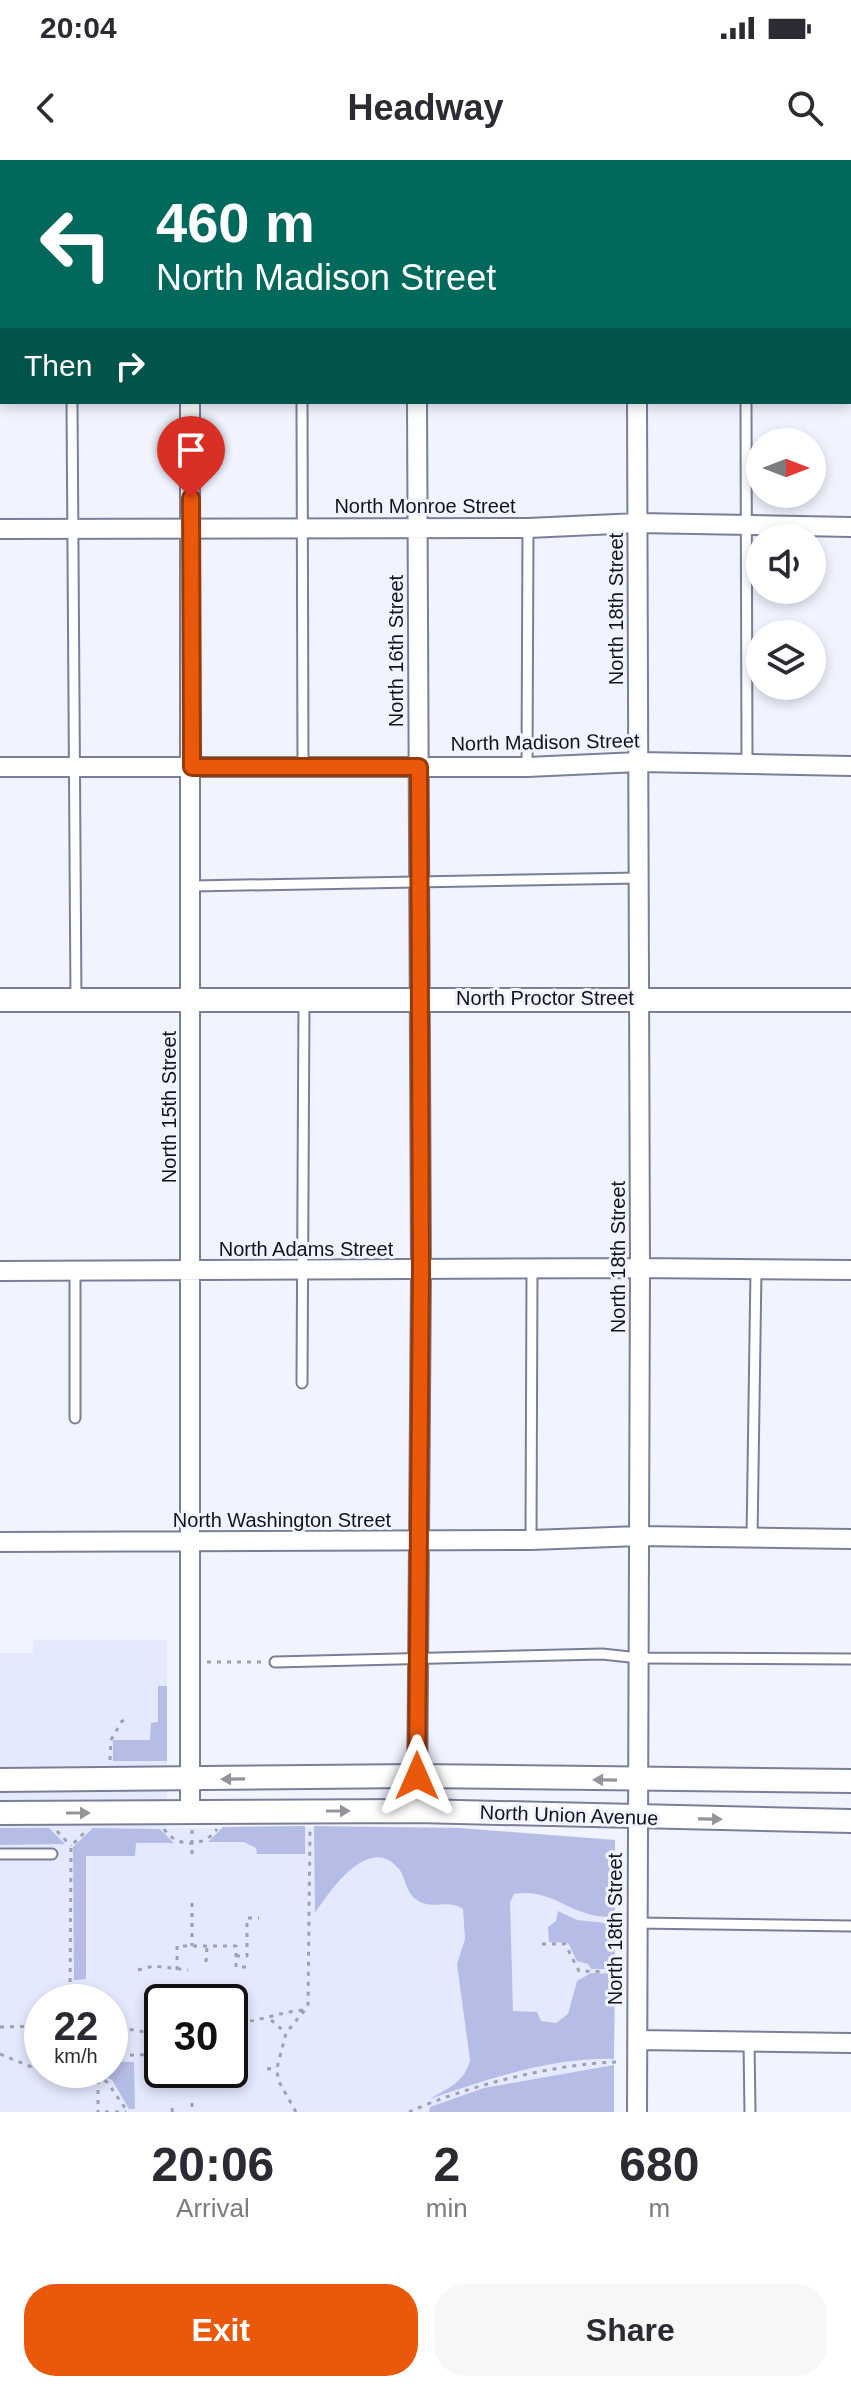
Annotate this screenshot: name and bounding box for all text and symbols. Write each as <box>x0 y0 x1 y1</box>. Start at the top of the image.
text: 20:04 <box>40 11 117 44</box>
icon: back <box>24 86 68 130</box>
icon: search <box>783 86 827 130</box>
text: Headway <box>347 87 504 128</box>
text: 460 m <box>156 191 315 254</box>
icon: left <box>24 192 128 296</box>
text: North Madison Street <box>156 257 496 298</box>
icon: right <box>108 344 152 388</box>
text: Then <box>24 349 92 382</box>
pin <box>157 416 225 498</box>
icon: arrive <box>169 428 213 472</box>
north arrow <box>746 428 826 508</box>
map controls <box>746 428 826 700</box>
street label: North Monroe Street <box>334 495 516 517</box>
button: sound <box>746 524 826 604</box>
street label: North 18th Street <box>605 532 627 685</box>
street label: North 16th Street <box>385 574 407 727</box>
button: layers <box>746 620 826 700</box>
street label: North Madison Street <box>450 729 640 755</box>
street label: North Proctor Street <box>456 987 634 1009</box>
street label: North 15th Street <box>158 1030 180 1183</box>
street label: North 18th Street <box>607 1180 629 1333</box>
street label: North Adams Street <box>219 1238 394 1260</box>
street label: North Washington Street <box>173 1509 392 1531</box>
position arrow <box>375 1734 459 1818</box>
one-way arrow <box>220 1772 245 1785</box>
one-way arrow <box>592 1774 617 1787</box>
street label: North Union Avenue <box>479 1801 659 1829</box>
one-way arrow <box>326 1805 351 1817</box>
one-way arrow <box>66 1807 91 1819</box>
one-way arrow <box>698 1813 723 1825</box>
street label: North 18th Street <box>604 1852 626 2005</box>
speed limit sign: 30 <box>144 1984 248 2088</box>
text: 22 <box>54 2004 98 2048</box>
text: km/h <box>54 2045 98 2067</box>
text: 20:06 <box>152 2138 274 2191</box>
text: 2 <box>433 2138 460 2191</box>
text: 680 <box>619 2138 699 2191</box>
text: Arrival <box>176 2193 250 2223</box>
text: min <box>426 2193 468 2223</box>
text: m <box>649 2193 670 2223</box>
button: Exit <box>24 2284 418 2376</box>
button: Share <box>434 2284 827 2376</box>

